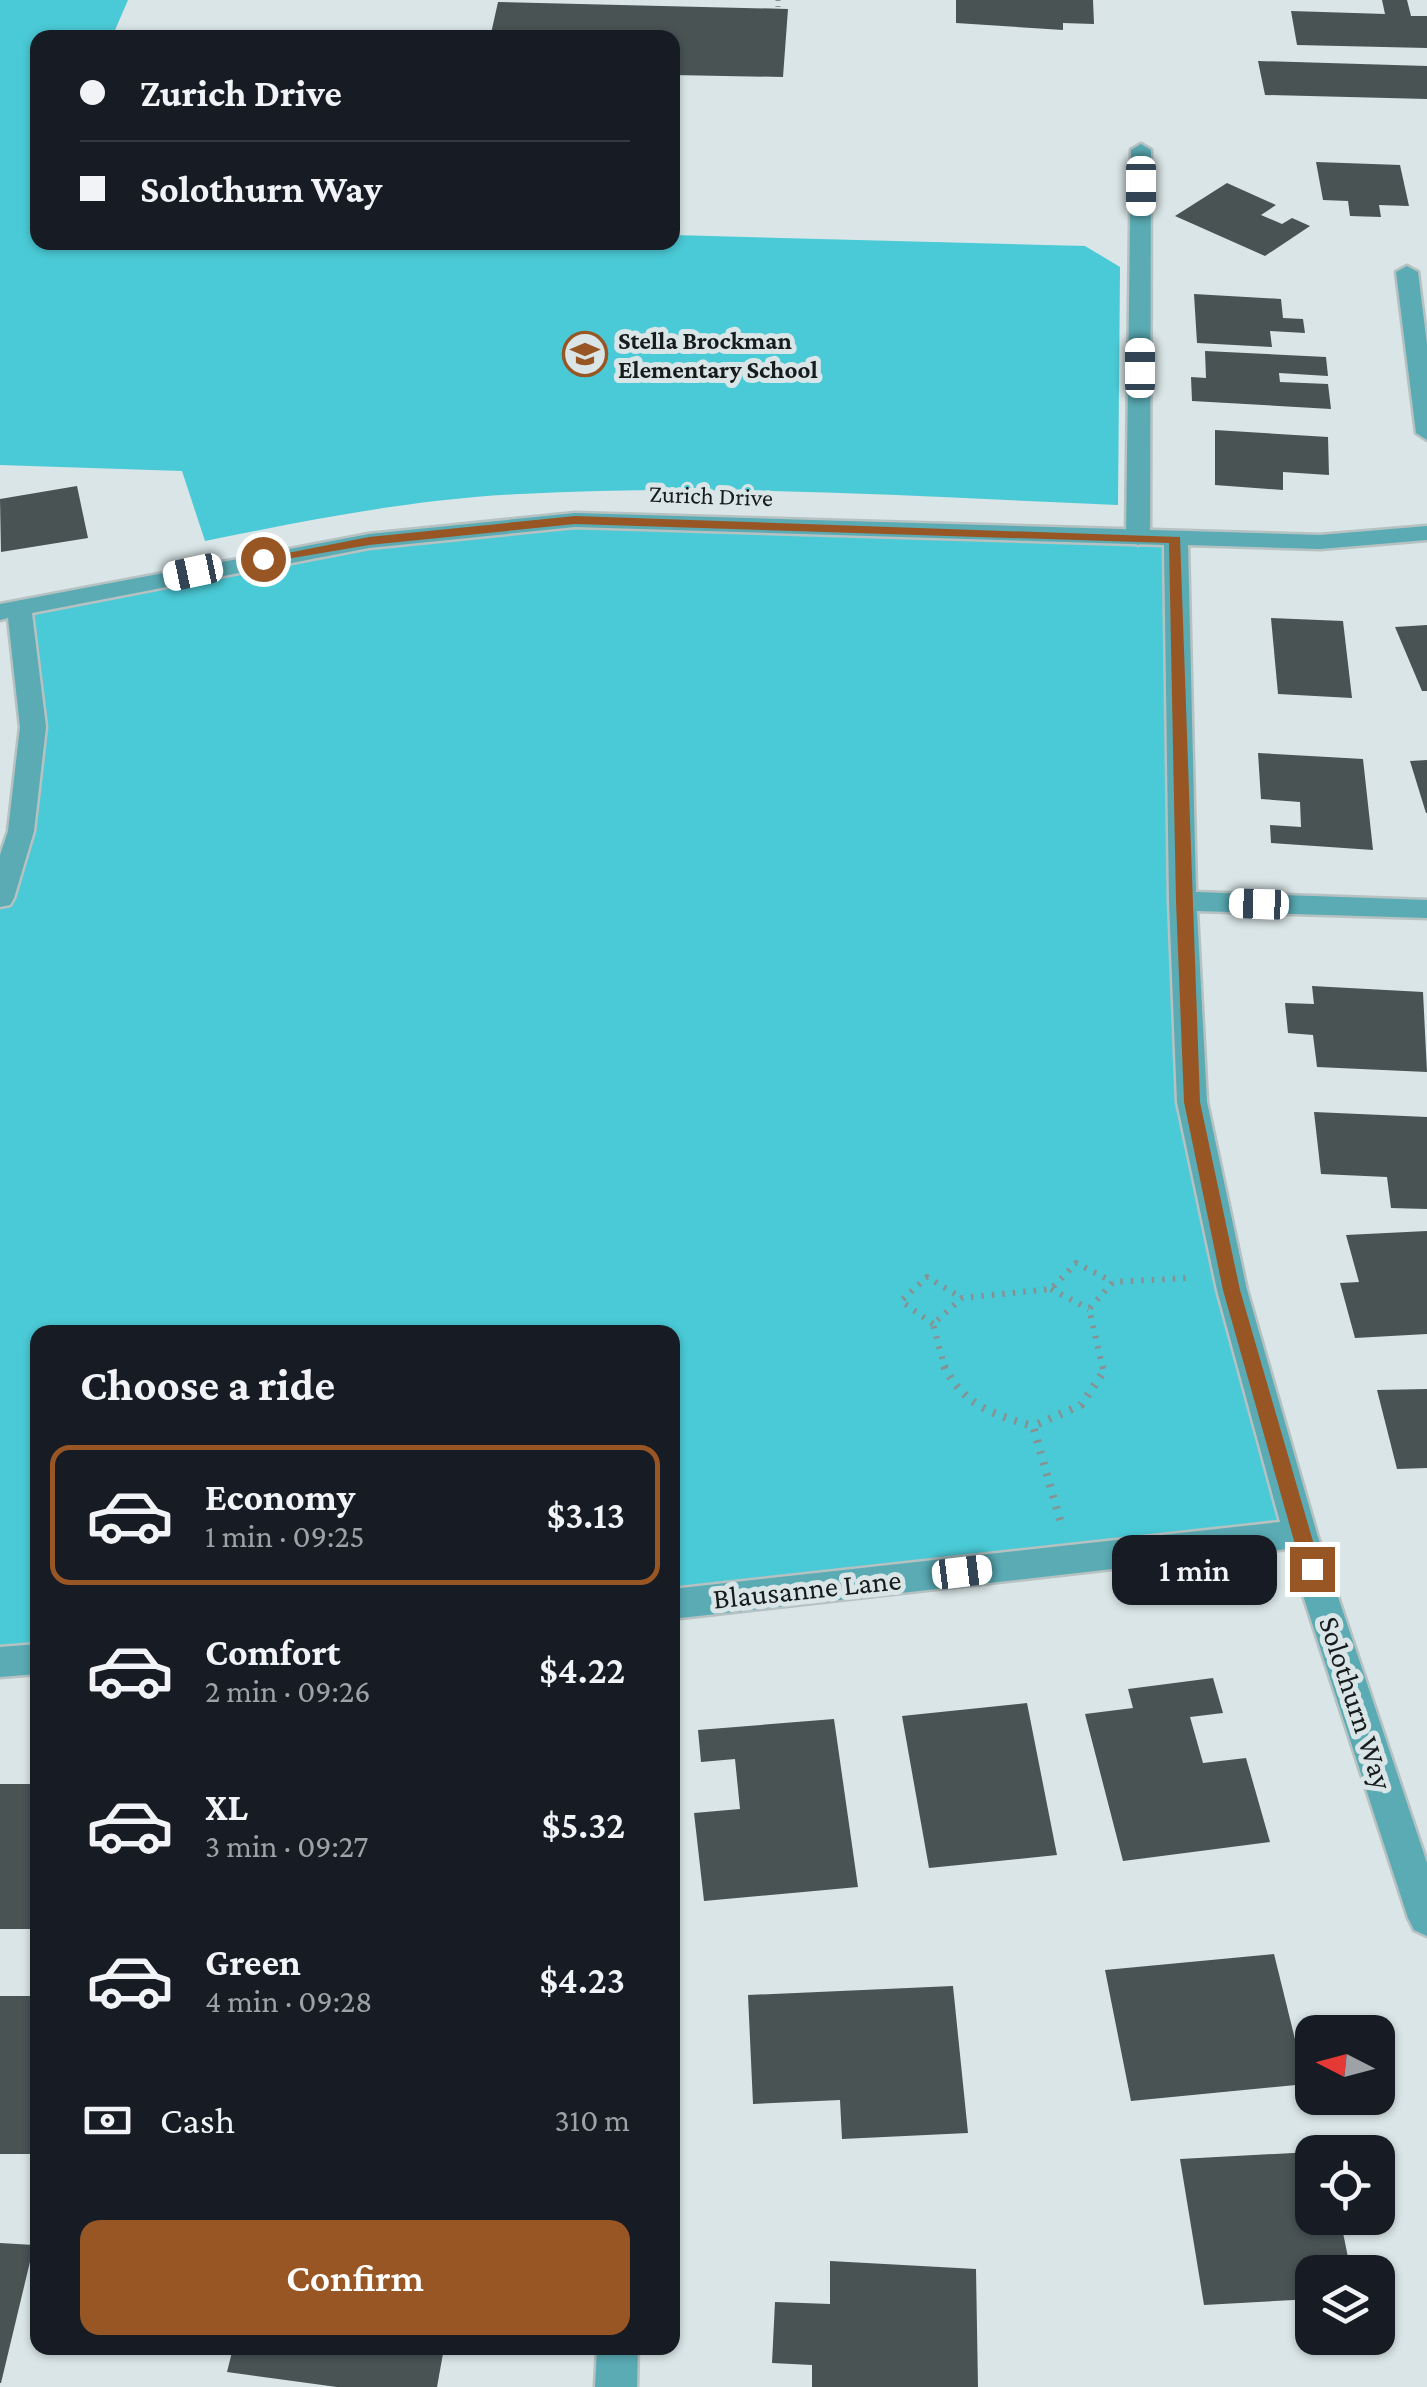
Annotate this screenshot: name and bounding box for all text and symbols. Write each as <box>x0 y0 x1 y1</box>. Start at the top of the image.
text: Zurich Drive <box>140 72 342 114</box>
car <box>1126 156 1156 216</box>
text: Solothurn Way <box>140 168 382 210</box>
place label: Stella Brockman Elementary School <box>618 327 818 383</box>
school or university icon: Stella Brockman Elementary School <box>562 331 608 377</box>
car <box>1125 338 1155 398</box>
street label: Zurich Drive <box>648 480 774 511</box>
route start <box>241 537 286 582</box>
car <box>161 551 225 593</box>
car <box>1228 888 1290 920</box>
text: Choose a ride <box>80 1360 335 1410</box>
icon: car <box>85 1470 175 1560</box>
text: Economy <box>205 1476 355 1518</box>
text: $3.13 <box>547 1494 625 1536</box>
text: 1 min · 09:25 <box>205 1518 365 1554</box>
callout: 1 min <box>1112 1534 1277 1604</box>
route end <box>1290 1547 1335 1592</box>
text: 1 min <box>1159 1552 1230 1588</box>
car <box>930 1553 994 1591</box>
street label: Blausanne Lane <box>711 1562 903 1615</box>
street label: Solothurn Way <box>1312 1612 1400 1794</box>
icon: car <box>85 1625 175 1715</box>
text: Comfort <box>205 1631 341 1673</box>
text: $4.22 <box>539 1649 625 1691</box>
text: 2 min · 09:26 <box>205 1673 370 1709</box>
icon: car <box>85 1780 175 1870</box>
text: XL <box>205 1786 248 1828</box>
text: $5.32 <box>542 1804 625 1846</box>
text: 3 min · 09:27 <box>205 1828 368 1864</box>
icon: car <box>85 1935 175 2025</box>
text: Green <box>205 1941 301 1983</box>
text: $4.23 <box>539 1959 625 2001</box>
text: 4 min · 09:28 <box>205 1983 372 2019</box>
north arrow <box>1295 2015 1395 2115</box>
map controls <box>1295 2015 1395 2355</box>
icon: cash <box>80 2093 135 2148</box>
text: Cash <box>160 2099 235 2141</box>
text: 310 m <box>554 2102 630 2138</box>
button: locate <box>1295 2135 1395 2235</box>
button: Confirm <box>80 2220 630 2335</box>
button: layers <box>1295 2255 1395 2355</box>

